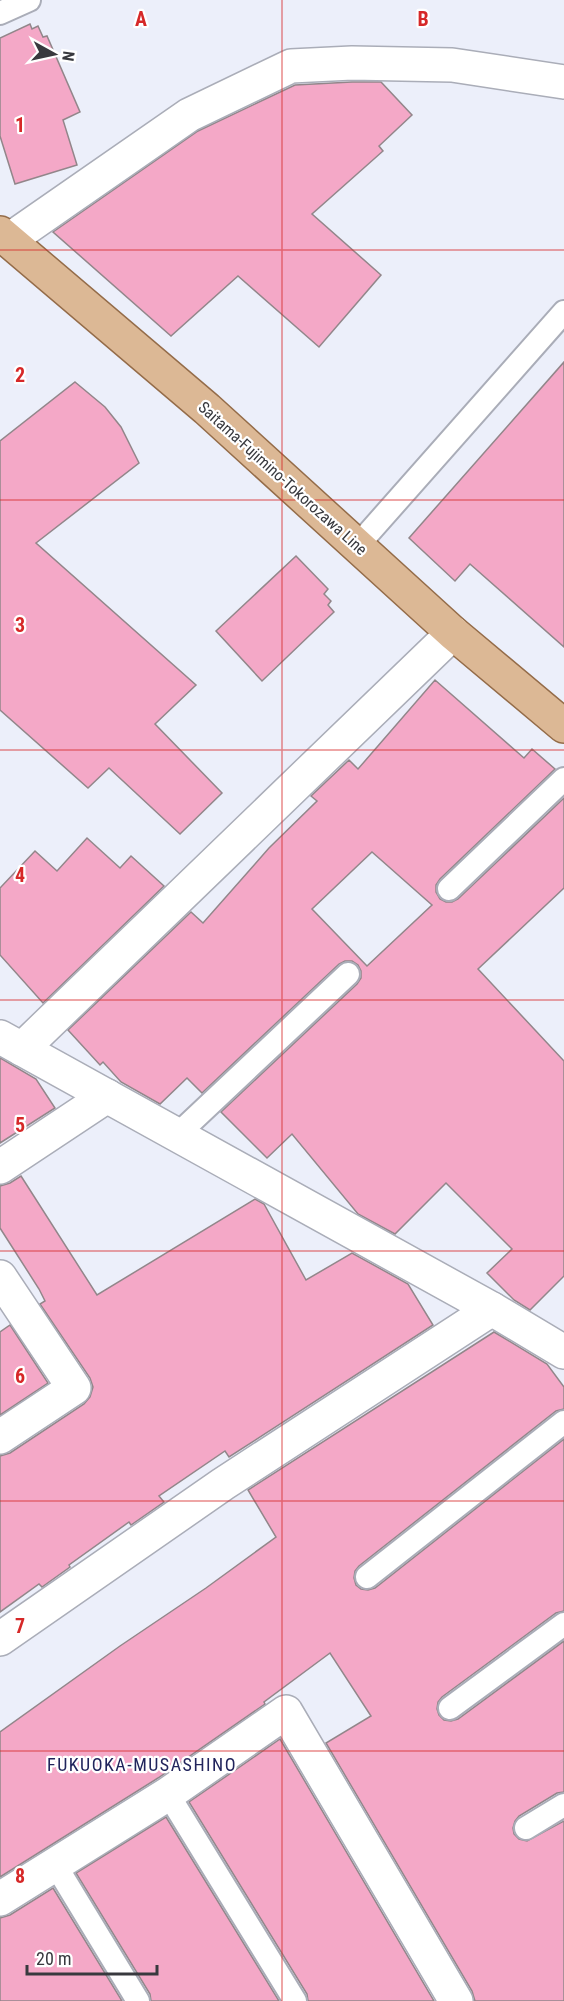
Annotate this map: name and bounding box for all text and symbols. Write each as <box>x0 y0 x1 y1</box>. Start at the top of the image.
text: A <box>135 7 147 31</box>
text: B <box>417 7 429 31</box>
north arrow <box>24 24 84 84</box>
text: N <box>58 50 78 62</box>
text: 1 <box>15 113 25 137</box>
text: 2 <box>15 363 25 387</box>
street label: Saitama-Fujimino-Tokorozawa Line <box>195 398 371 559</box>
text: 3 <box>15 613 25 637</box>
text: 4 <box>15 863 25 887</box>
text: 5 <box>15 1113 25 1137</box>
text: 6 <box>15 1364 25 1388</box>
text: 7 <box>15 1614 25 1638</box>
district label: FUKUOKA-MUSASHINO <box>47 1754 237 1775</box>
text: 8 <box>15 1864 25 1888</box>
scale bar <box>27 1938 158 1976</box>
text: 20 m <box>36 1948 71 1969</box>

